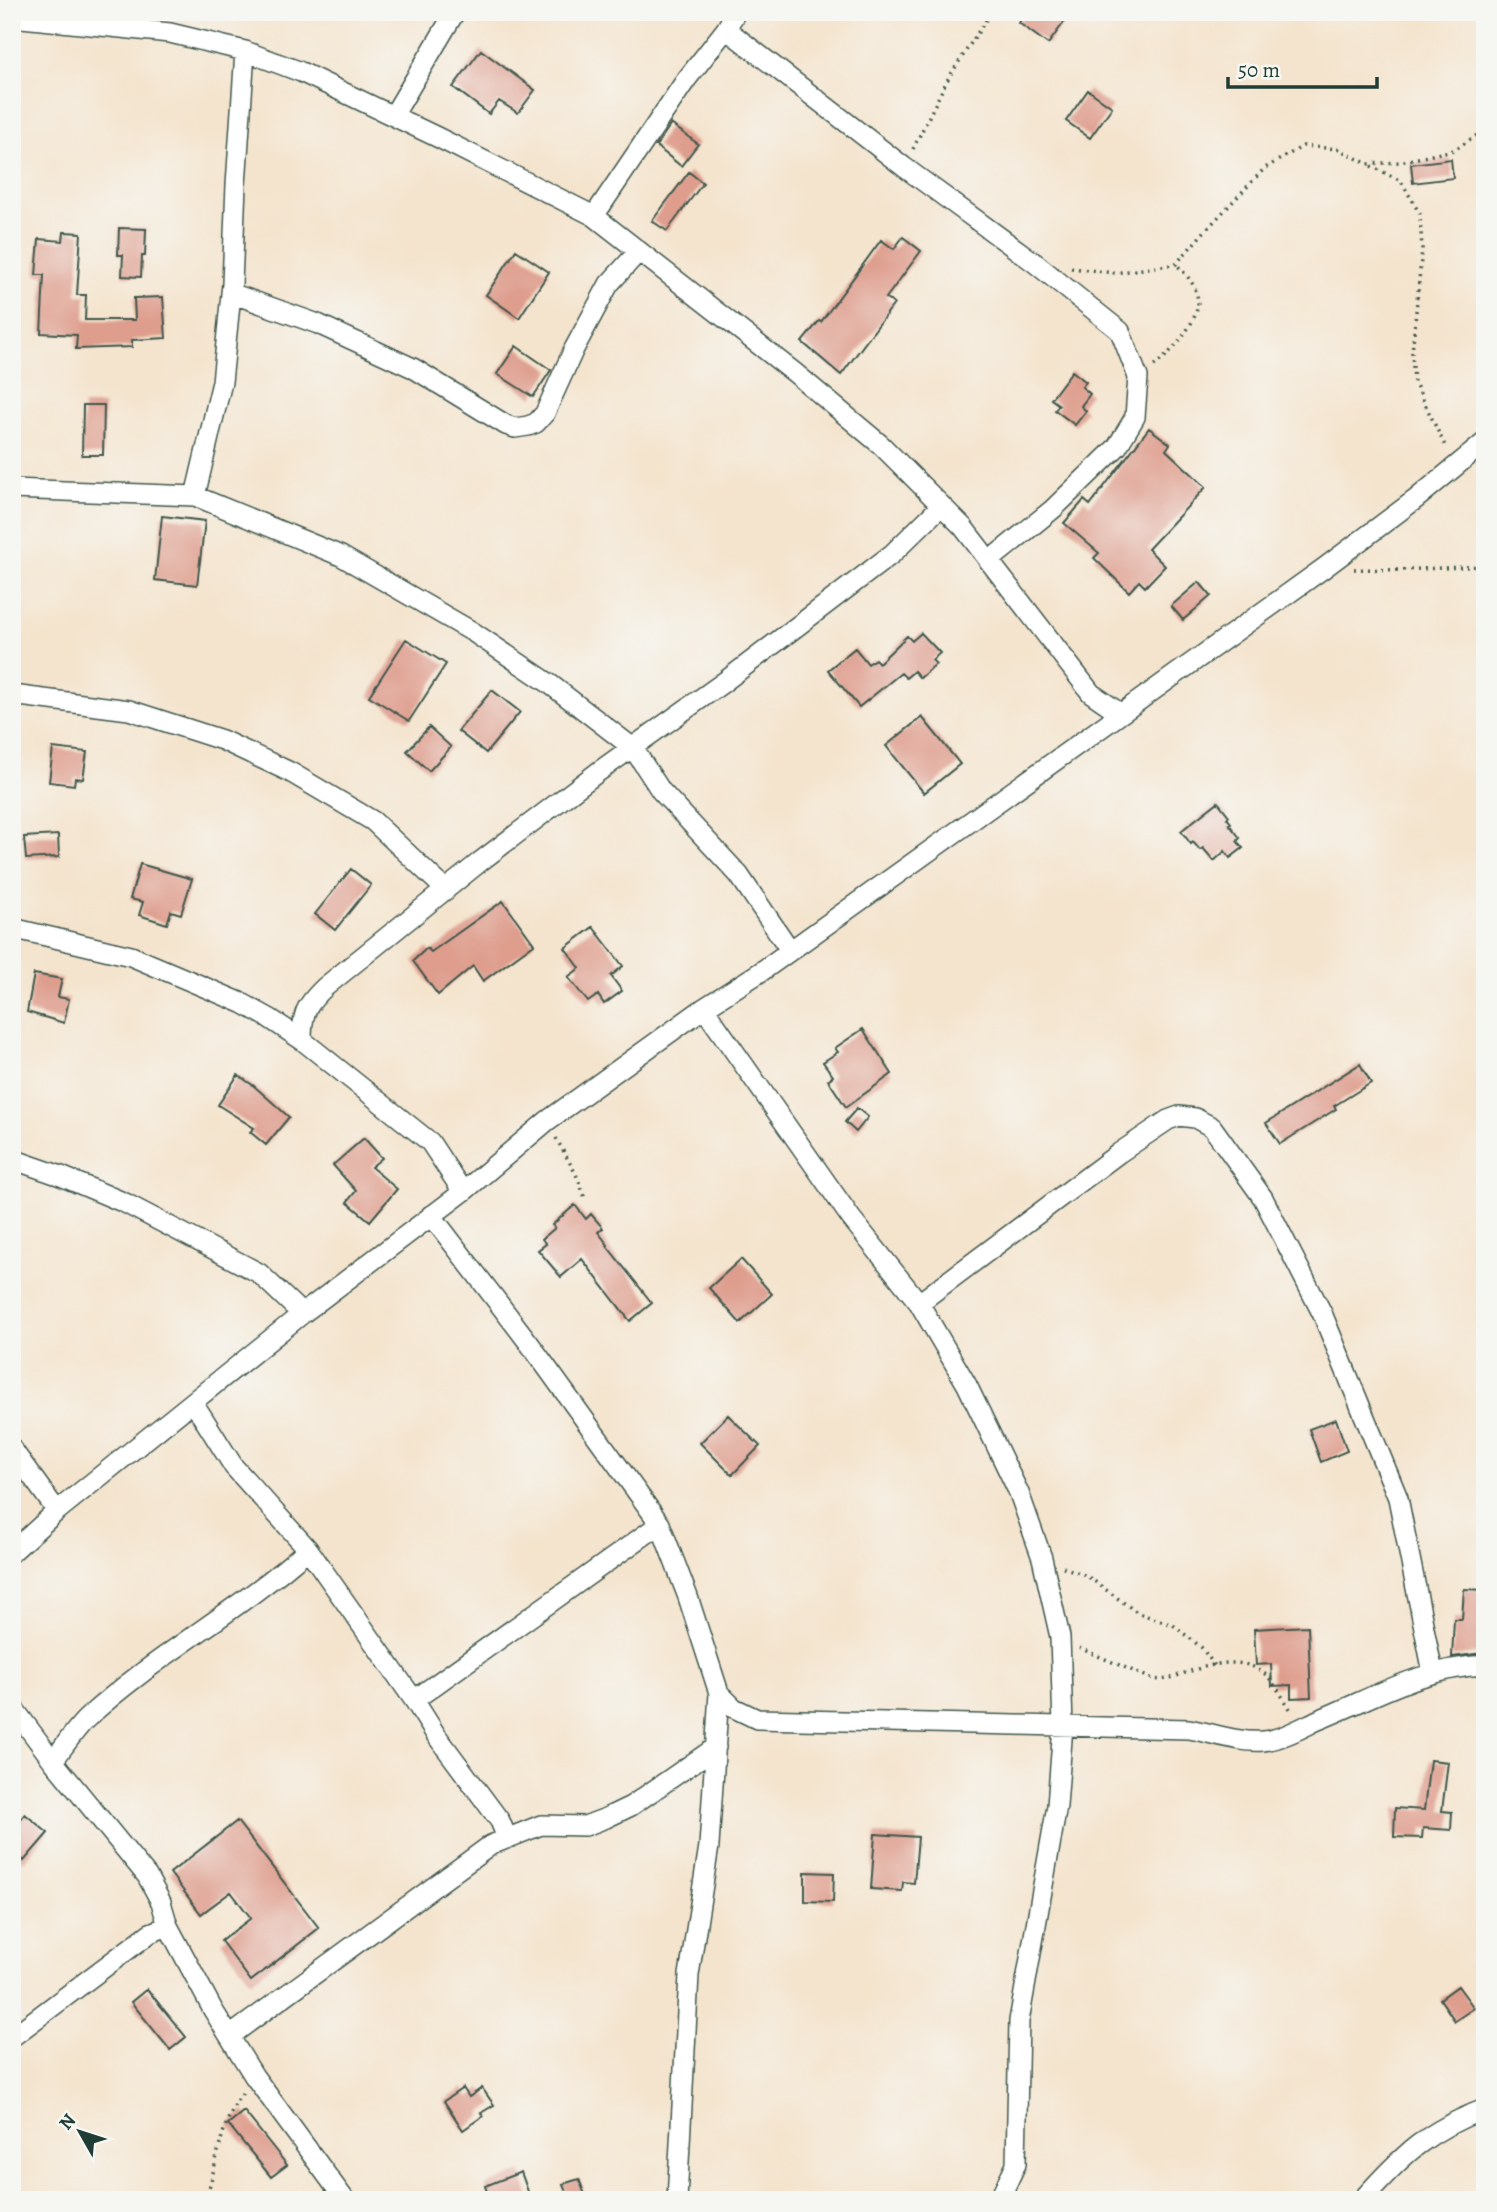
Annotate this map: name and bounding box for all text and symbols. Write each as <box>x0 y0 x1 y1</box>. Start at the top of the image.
scale bar <box>1228 46 1376 90</box>
text: 50 m <box>1238 56 1280 84</box>
north arrow <box>46 2096 116 2166</box>
text: N <box>53 2108 82 2135</box>

